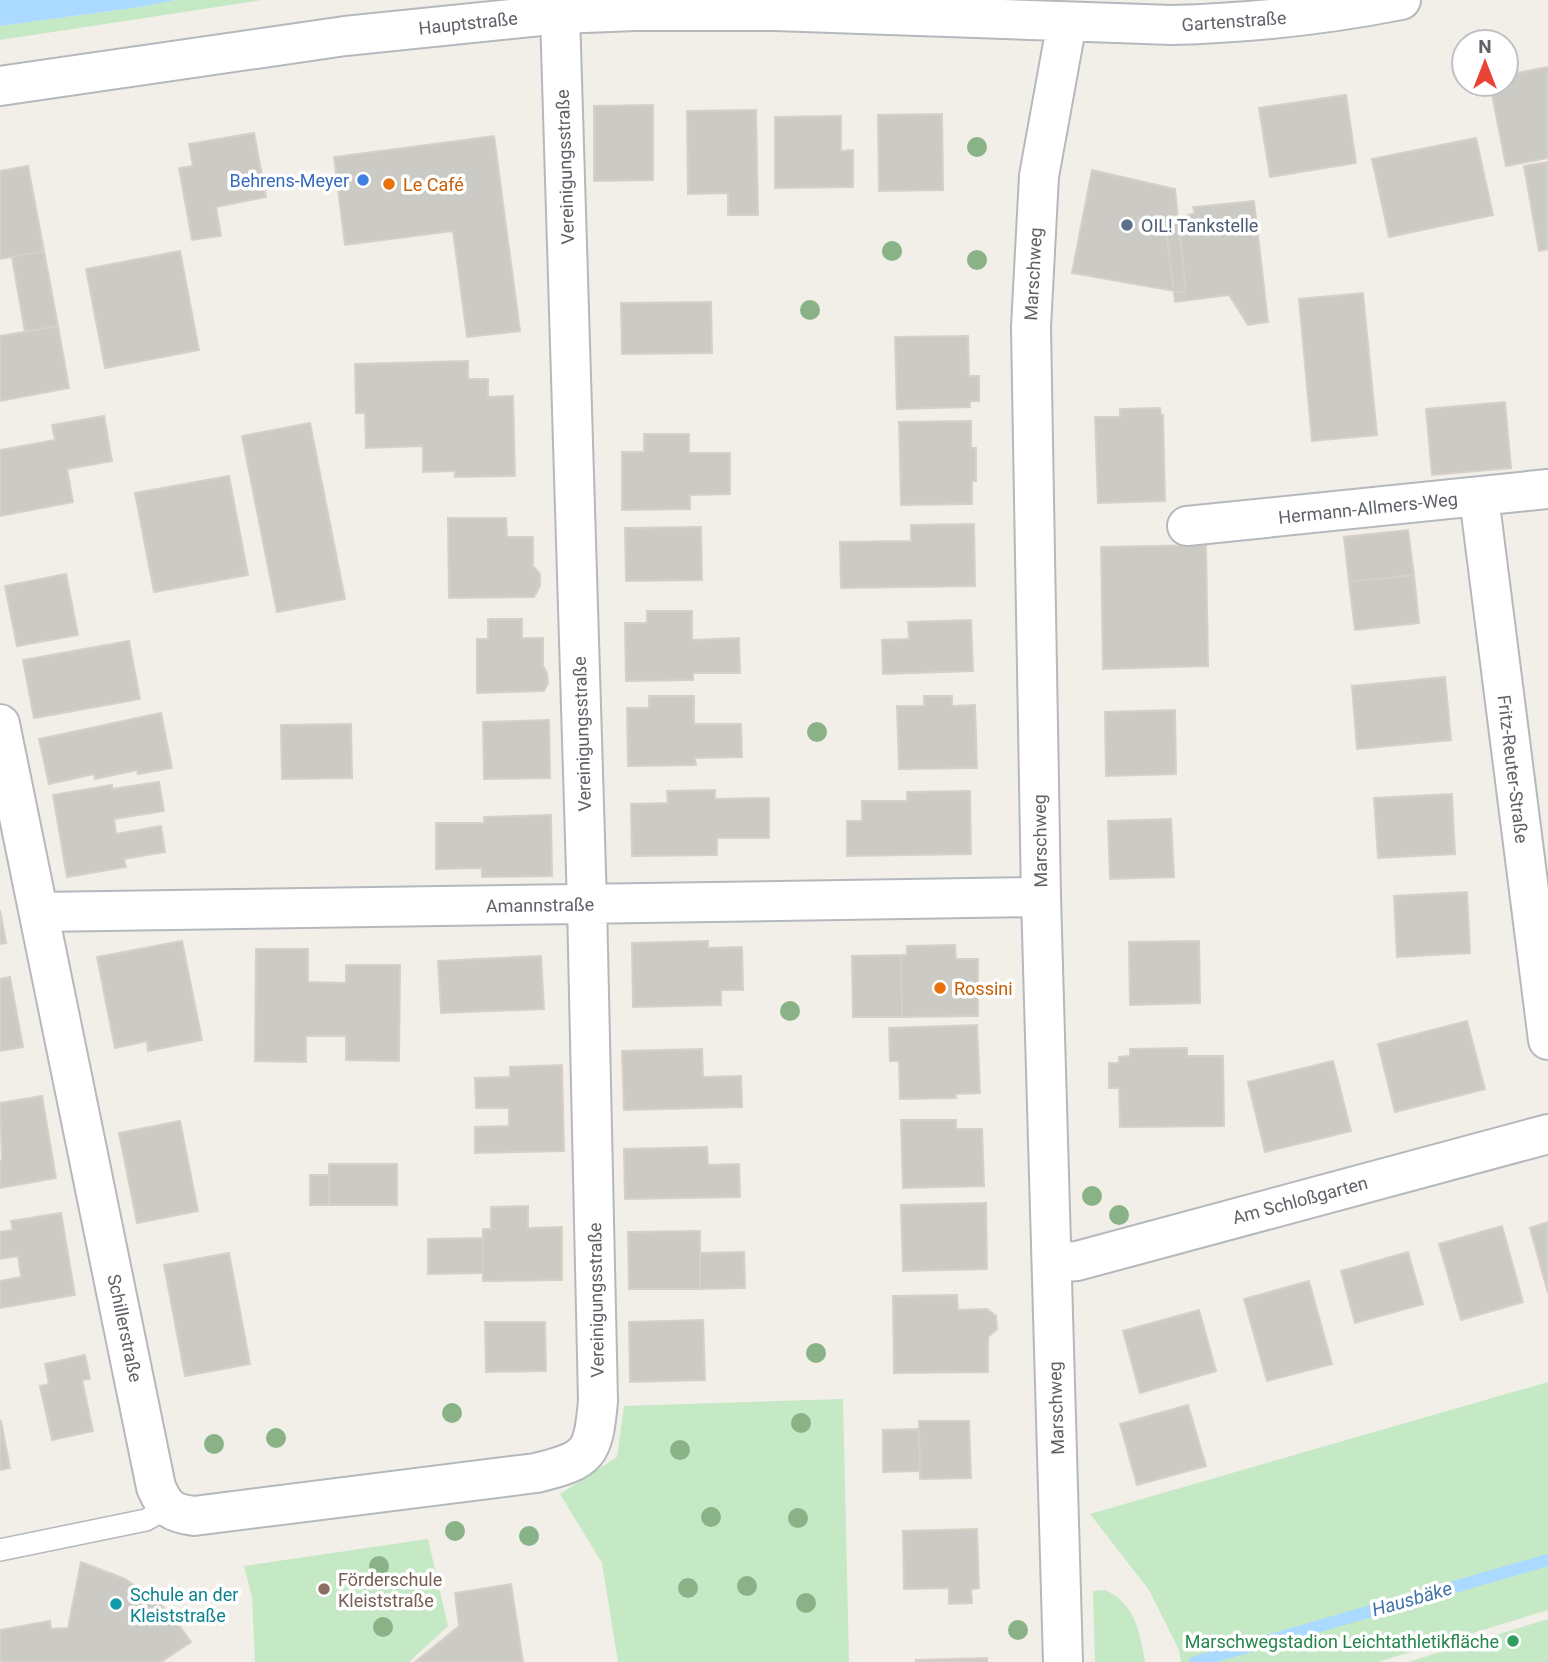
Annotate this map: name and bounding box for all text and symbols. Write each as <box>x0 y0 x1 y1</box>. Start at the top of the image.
street label: Hauptstraße <box>417 7 519 39</box>
street label: Gartenstraße <box>1181 7 1287 35</box>
north arrow <box>1450 28 1520 98</box>
text: N <box>1478 35 1492 58</box>
street label: Vereinigungsstraße <box>552 89 578 245</box>
place label: Behrens-Meyer <box>229 170 349 191</box>
marker: Behrens-Meyer <box>355 172 371 188</box>
place label: Le Café <box>403 174 464 195</box>
marker: Le Café <box>381 176 397 192</box>
place label: OIL! Tankstelle <box>1141 215 1258 236</box>
marker: OIL! Tankstelle <box>1119 217 1135 233</box>
street label: Marschweg <box>1020 227 1046 321</box>
street label: Hermann-Allmers-Weg <box>1277 488 1459 528</box>
street label: Vereinigungsstraße <box>569 656 595 812</box>
street label: Fritz-Reuter-Straße <box>1493 694 1533 844</box>
street label: Marschweg <box>1029 794 1051 888</box>
street label: Amannstraße <box>486 894 594 916</box>
place label: Rossini <box>954 978 1013 999</box>
marker: Rossini <box>932 980 948 996</box>
street label: Am Schloßgarten <box>1230 1172 1370 1228</box>
street label: Vereinigungsstraße <box>584 1222 608 1378</box>
street label: Schillerstraße <box>103 1272 147 1384</box>
street label: Marschweg <box>1044 1361 1068 1455</box>
place label: Förderschule Kleiststraße <box>338 1569 442 1611</box>
water label: Hausbäke <box>1369 1577 1455 1621</box>
marker: Förderschule Kleiststraße <box>316 1581 332 1597</box>
place label: Schule an der Kleiststraße <box>130 1584 238 1626</box>
marker: Schule an der Kleiststraße <box>108 1596 124 1612</box>
place label: Marschwegstadion Leichtathletikfläche <box>1185 1631 1499 1652</box>
marker: Marschwegstadion Leichtathletikfläche <box>1505 1633 1521 1649</box>

